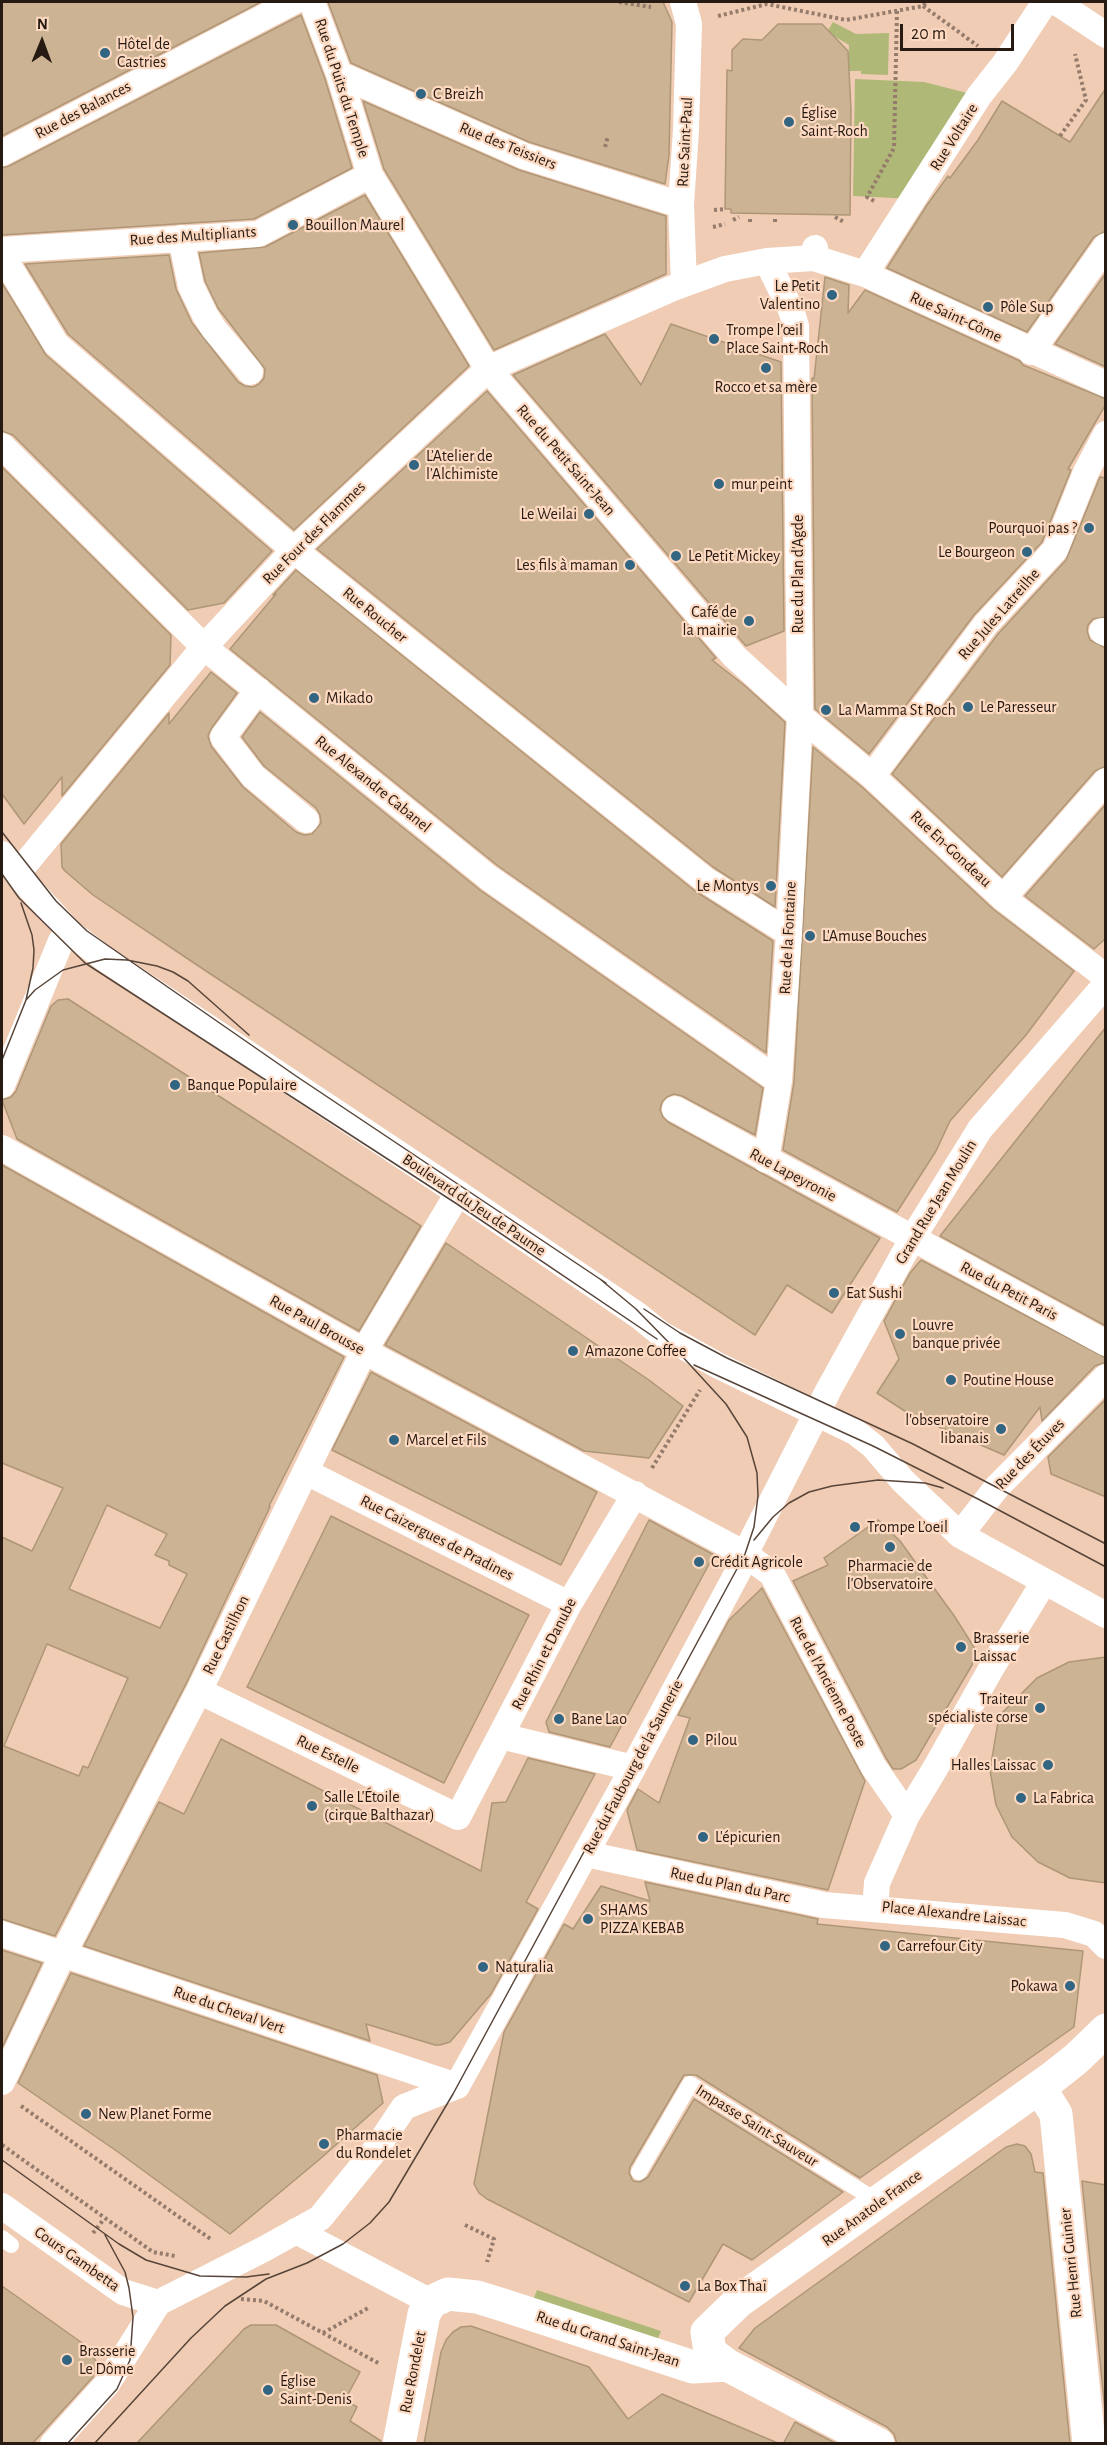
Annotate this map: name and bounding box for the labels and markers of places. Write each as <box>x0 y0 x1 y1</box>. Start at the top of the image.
place label: Hôtel de Castries <box>117 34 170 72</box>
marker: Hôtel de Castries <box>98 46 112 60</box>
place label: C Breizh <box>433 84 484 104</box>
marker: C Breizh <box>414 87 428 101</box>
place label: Église Saint-Roch <box>801 103 868 141</box>
marker: Église Saint-Roch <box>782 115 796 129</box>
place label: Bouillon Maurel <box>305 215 404 235</box>
marker: Bouillon Maurel <box>286 218 300 232</box>
place label: Le Petit Valentino <box>760 276 820 314</box>
marker: Le Petit Valentino <box>825 288 839 302</box>
place label: Pôle Sup <box>1000 297 1053 317</box>
marker: Pôle Sup <box>981 300 995 314</box>
place label: Trompe l'œil Place Saint-Roch <box>726 320 829 358</box>
marker: Trompe l'œil Place Saint-Roch <box>707 332 721 346</box>
marker: Rocco et sa mère <box>759 361 773 375</box>
place label: Rocco et sa mère <box>715 377 817 397</box>
place label: L’Atelier de l’Alchimiste <box>426 446 498 484</box>
marker: L’Atelier de l’Alchimiste <box>407 458 421 472</box>
place label: mur peint <box>731 474 792 494</box>
marker: mur peint <box>712 477 726 491</box>
place label: Le Weilai <box>521 504 577 524</box>
marker: Le Weilai <box>582 507 596 521</box>
place label: Pourquoi pas ? <box>988 518 1077 538</box>
marker: Pourquoi pas ? <box>1082 521 1096 535</box>
place label: Le Bourgeon <box>938 542 1015 562</box>
marker: Le Bourgeon <box>1020 545 1034 559</box>
place label: Le Petit Mickey <box>688 546 780 566</box>
marker: Le Petit Mickey <box>669 549 683 563</box>
place label: Les fils à maman <box>516 555 618 575</box>
marker: Les fils à maman <box>623 558 637 572</box>
place label: Café de la mairie <box>683 602 737 640</box>
marker: Café de la mairie <box>742 614 756 628</box>
place label: Mikado <box>326 688 373 708</box>
marker: Mikado <box>307 691 321 705</box>
place label: Le Paresseur <box>980 697 1056 717</box>
place label: La Mamma St Roch <box>838 700 956 720</box>
marker: Le Paresseur <box>961 700 975 714</box>
marker: La Mamma St Roch <box>819 703 833 717</box>
place label: Le Montys <box>696 876 759 896</box>
marker: Le Montys <box>764 879 778 893</box>
place label: L'Amuse Bouches <box>822 926 927 946</box>
marker: L'Amuse Bouches <box>803 929 817 943</box>
place label: Banque Populaire <box>187 1075 297 1095</box>
marker: Banque Populaire <box>168 1078 182 1092</box>
place label: Eat Sushi <box>846 1283 902 1303</box>
marker: Eat Sushi <box>827 1286 841 1300</box>
place label: Louvre banque privée <box>912 1315 1000 1353</box>
marker: Louvre banque privée <box>893 1327 907 1341</box>
place label: Amazone Coffee <box>585 1341 686 1361</box>
marker: Amazone Coffee <box>566 1344 580 1358</box>
place label: Poutine House <box>963 1370 1054 1390</box>
marker: Poutine House <box>944 1373 958 1387</box>
place label: l'observatoire libanais <box>905 1410 989 1448</box>
marker: l'observatoire libanais <box>994 1422 1008 1436</box>
place label: Marcel et Fils <box>406 1430 487 1450</box>
marker: Marcel et Fils <box>387 1433 401 1447</box>
place label: Trompe L’oeil <box>867 1517 948 1537</box>
marker: Trompe L’oeil <box>848 1520 862 1534</box>
marker: Pharmacie de l'Observatoire <box>883 1540 897 1554</box>
place label: Crédit Agricole <box>711 1552 803 1572</box>
marker: Crédit Agricole <box>692 1555 706 1569</box>
place label: Pharmacie de l'Observatoire <box>847 1556 933 1594</box>
place label: Brasserie Laissac <box>973 1628 1029 1666</box>
marker: Brasserie Laissac <box>954 1640 968 1654</box>
place label: Traiteur spécialiste corse <box>928 1689 1028 1727</box>
marker: Traiteur spécialiste corse <box>1033 1701 1047 1715</box>
place label: Bane Lao <box>571 1709 627 1729</box>
marker: Bane Lao <box>552 1712 566 1726</box>
place label: Pilou <box>705 1730 737 1750</box>
marker: Pilou <box>686 1733 700 1747</box>
place label: Halles Laissac <box>951 1755 1036 1775</box>
marker: Halles Laissac <box>1041 1758 1055 1772</box>
place label: Salle L'Étoile (cirque Balthazar) <box>324 1787 435 1825</box>
place label: La Fabrica <box>1033 1788 1094 1808</box>
marker: La Fabrica <box>1014 1791 1028 1805</box>
marker: Salle L'Étoile (cirque Balthazar) <box>305 1799 319 1813</box>
place label: L'épicurien <box>715 1827 780 1847</box>
marker: L'épicurien <box>696 1830 710 1844</box>
place label: SHAMS PIZZA KEBAB <box>600 1900 684 1938</box>
marker: SHAMS PIZZA KEBAB <box>581 1912 595 1926</box>
place label: Carrefour City <box>897 1936 983 1956</box>
marker: Carrefour City <box>878 1939 892 1953</box>
place label: Naturalia <box>495 1957 554 1977</box>
marker: Naturalia <box>476 1960 490 1974</box>
place label: Pokawa <box>1010 1976 1058 1996</box>
marker: Pokawa <box>1063 1979 1077 1993</box>
place label: New Planet Forme <box>98 2104 212 2124</box>
marker: New Planet Forme <box>79 2107 93 2121</box>
place label: Pharmacie du Rondelet <box>336 2125 411 2163</box>
marker: Pharmacie du Rondelet <box>317 2137 331 2151</box>
place label: La Box Thaï <box>697 2276 767 2296</box>
marker: La Box Thaï <box>678 2279 692 2293</box>
place label: Brasserie Le Dôme <box>79 2341 135 2379</box>
marker: Brasserie Le Dôme <box>60 2353 74 2367</box>
place label: Église Saint-Denis <box>280 2371 352 2409</box>
marker: Église Saint-Denis <box>261 2383 275 2397</box>

